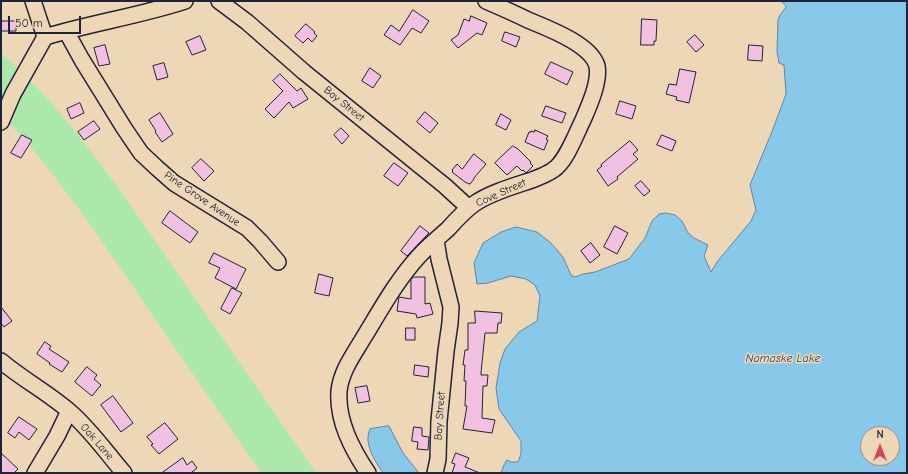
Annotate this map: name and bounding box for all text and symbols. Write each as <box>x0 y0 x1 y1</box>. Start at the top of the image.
scale bar <box>10 8 83 34</box>
text: 50 m <box>15 16 43 30</box>
street label: Bay Street <box>321 84 367 124</box>
street label: Pine Grove Avenue <box>162 169 242 229</box>
street label: Cove Street <box>474 176 528 210</box>
water label: Namaske Lake <box>746 352 820 366</box>
street label: Bay Street <box>432 391 448 441</box>
street label: Oak Lane <box>77 421 117 463</box>
north arrow <box>860 426 900 466</box>
text: N <box>876 428 884 441</box>

